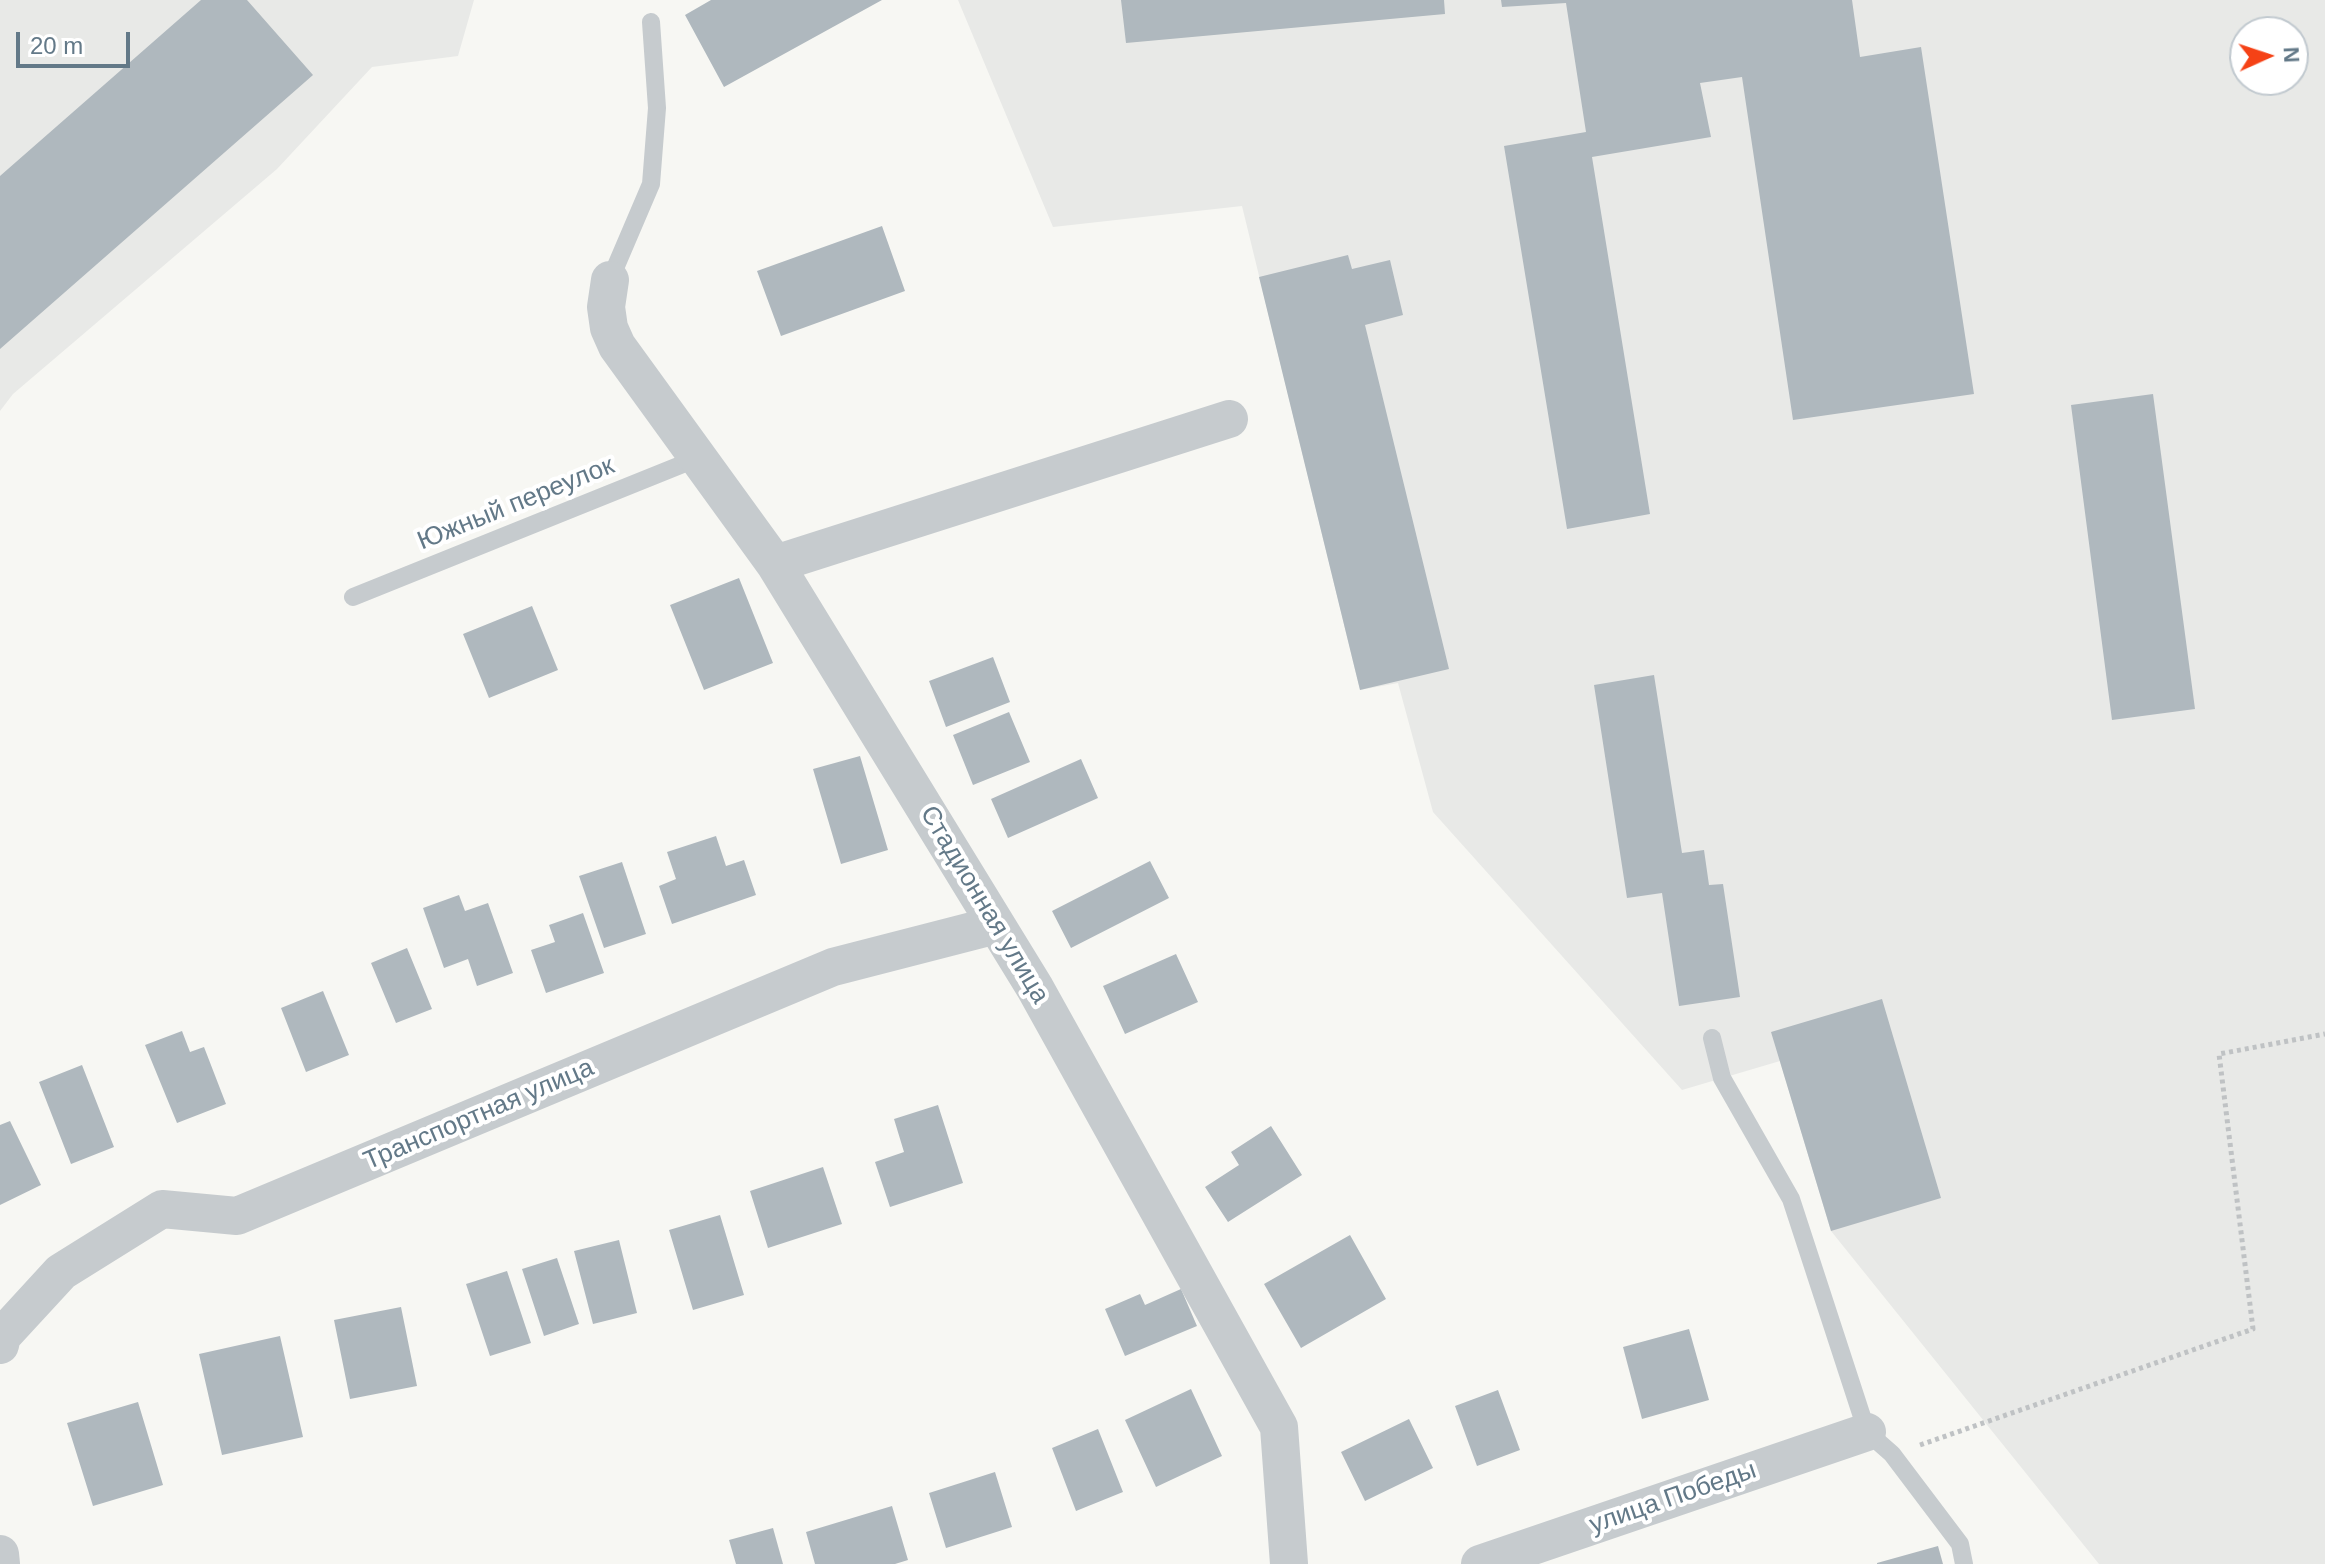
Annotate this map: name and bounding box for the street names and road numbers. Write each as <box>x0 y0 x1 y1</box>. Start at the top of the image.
street label: Южный переулок <box>413 450 619 558</box>
street label: Стадионная улица <box>913 801 1055 1009</box>
street label: Транспортная улица <box>359 1052 599 1178</box>
street label: улица Победы <box>1586 1455 1760 1541</box>

